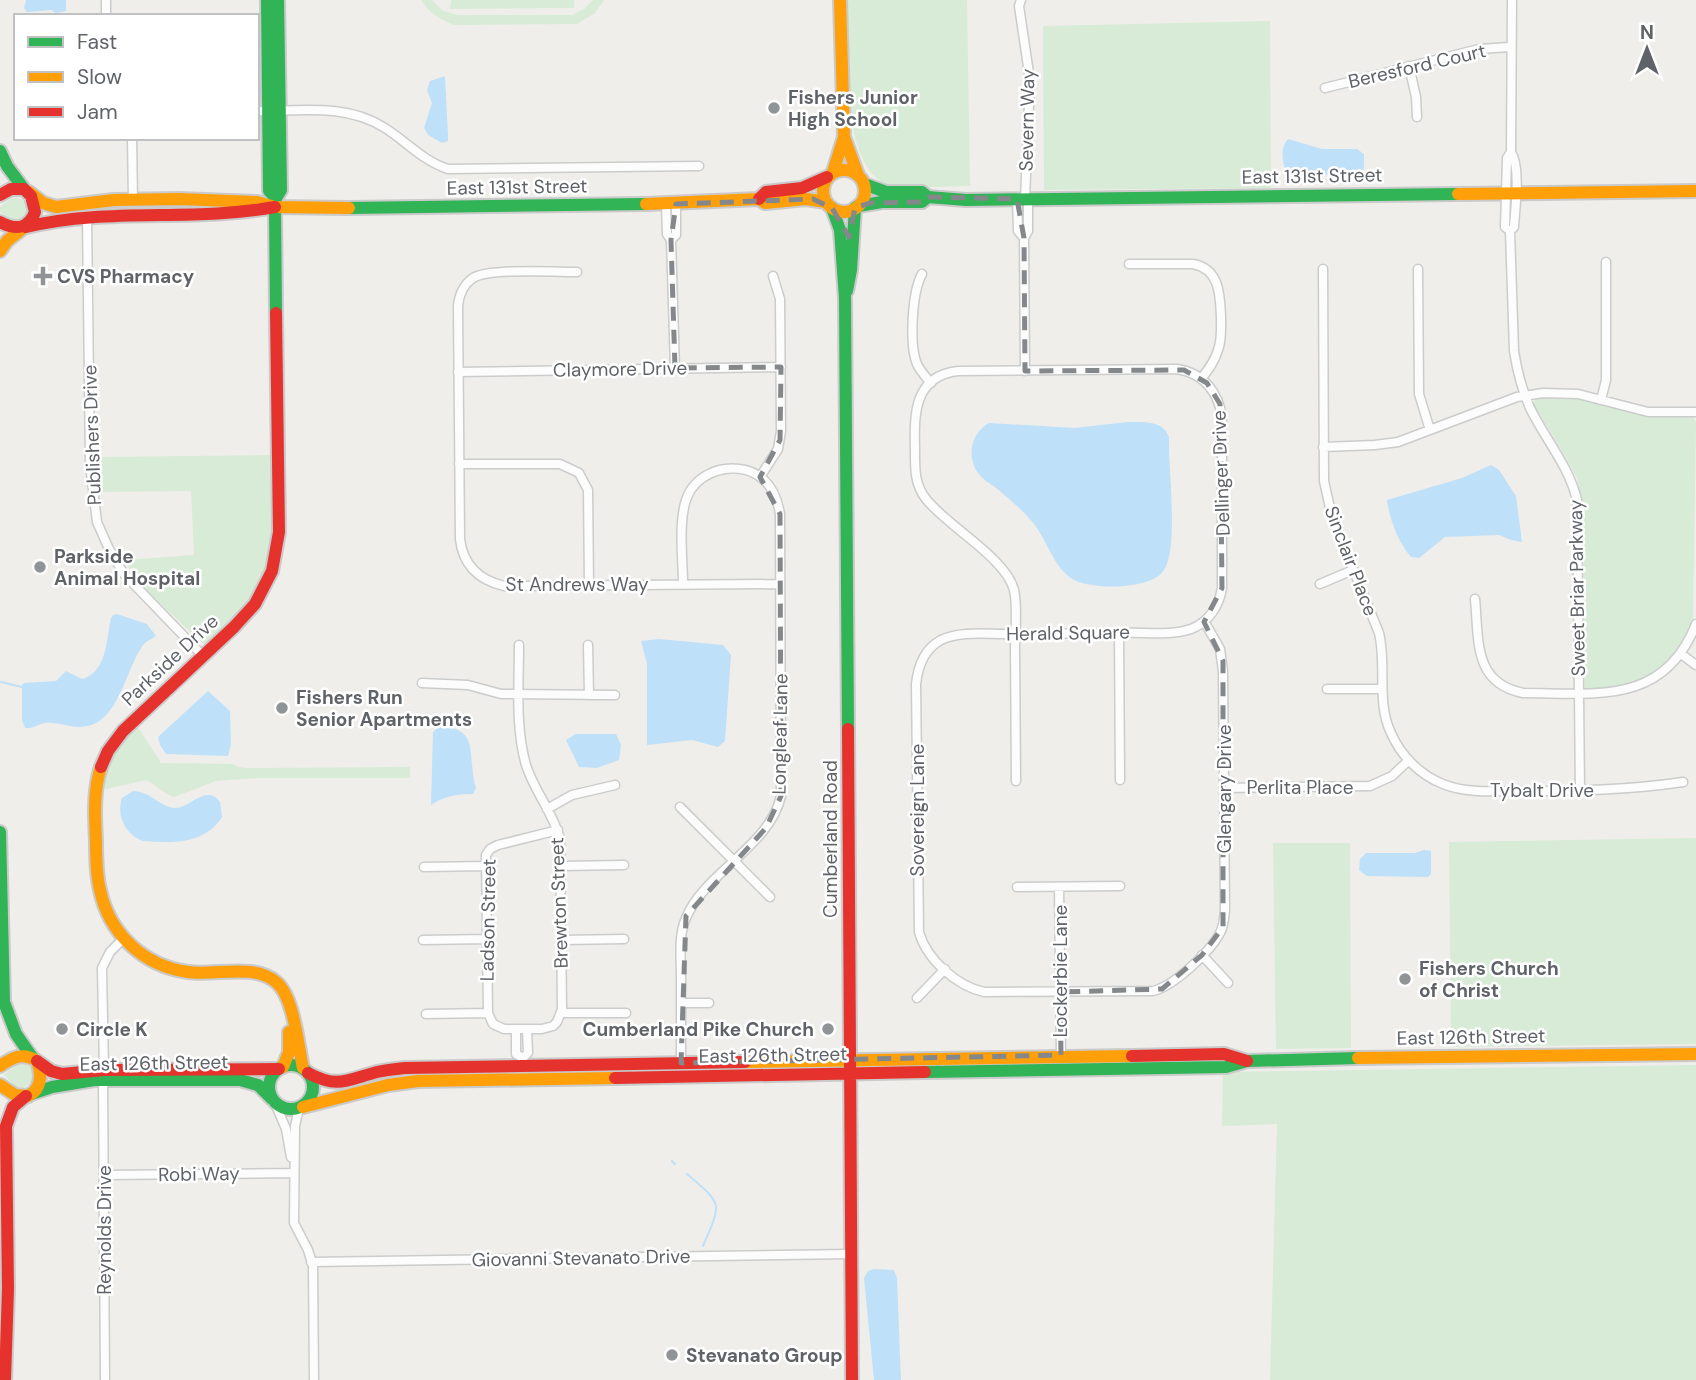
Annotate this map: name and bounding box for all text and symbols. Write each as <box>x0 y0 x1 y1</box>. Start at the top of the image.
legend <box>14 14 259 140</box>
north arrow <box>1612 14 1682 84</box>
text: N <box>1640 20 1654 45</box>
text: Fast <box>77 28 117 56</box>
street label: Beresford Court <box>1346 38 1488 94</box>
text: Slow <box>77 63 122 91</box>
street label: Severn Way <box>1014 68 1040 172</box>
place label: Fishers Junior High School <box>788 85 918 132</box>
text: Jam <box>77 98 118 126</box>
marker: Fishers Junior High School <box>766 100 782 116</box>
street label: East 131st Street <box>1241 162 1383 190</box>
street label: East 131st Street <box>446 173 588 201</box>
place label: CVS Pharmacy <box>57 264 195 289</box>
marker: CVS Pharmacy <box>35 268 51 284</box>
street label: Claymore Drive <box>553 355 687 383</box>
street label: Publishers Drive <box>77 364 107 506</box>
street label: Dellinger Drive <box>1206 410 1236 536</box>
street label: Sweet Briar Parkway <box>1563 499 1591 677</box>
street label: Sinclair Place <box>1319 502 1383 620</box>
place label: Parkside Animal Hospital <box>54 544 200 591</box>
marker: Parkside Animal Hospital <box>32 559 48 575</box>
street label: St Andrews Way <box>505 572 649 597</box>
street label: Parkside Drive <box>116 609 224 711</box>
street label: Herald Square <box>1006 619 1130 647</box>
street label: Longleaf Lane <box>766 673 794 795</box>
place label: Fishers Run Senior Apartments <box>296 685 472 732</box>
marker: Fishers Run Senior Apartments <box>274 700 290 716</box>
street label: Glengary Drive <box>1212 725 1237 853</box>
street label: Sovereign Lane <box>905 744 930 876</box>
street label: Cumberland Road <box>818 760 843 918</box>
street label: Perlita Place <box>1246 775 1354 800</box>
street label: Tybalt Drive <box>1490 778 1594 803</box>
street label: Brewton Street <box>544 837 574 969</box>
street label: Ladson Street <box>474 858 502 982</box>
street label: Lockerbie Lane <box>1048 905 1073 1037</box>
place label: Fishers Church of Christ <box>1419 956 1559 1003</box>
marker: Fishers Church of Christ <box>1397 971 1413 987</box>
place label: Circle K <box>76 1017 148 1042</box>
place label: Cumberland Pike Church <box>583 1017 814 1042</box>
marker: Circle K <box>54 1021 70 1037</box>
marker: Cumberland Pike Church <box>820 1021 836 1037</box>
street label: East 126th Street <box>1396 1023 1546 1051</box>
street label: East 126th Street <box>698 1041 848 1069</box>
street label: East 126th Street <box>79 1049 229 1077</box>
street label: Robi Way <box>158 1161 240 1187</box>
street label: Reynolds Drive <box>92 1165 117 1295</box>
street label: Giovanni Stevanato Drive <box>471 1244 691 1272</box>
place label: Stevanato Group <box>686 1343 843 1368</box>
marker: Stevanato Group <box>664 1347 680 1363</box>

